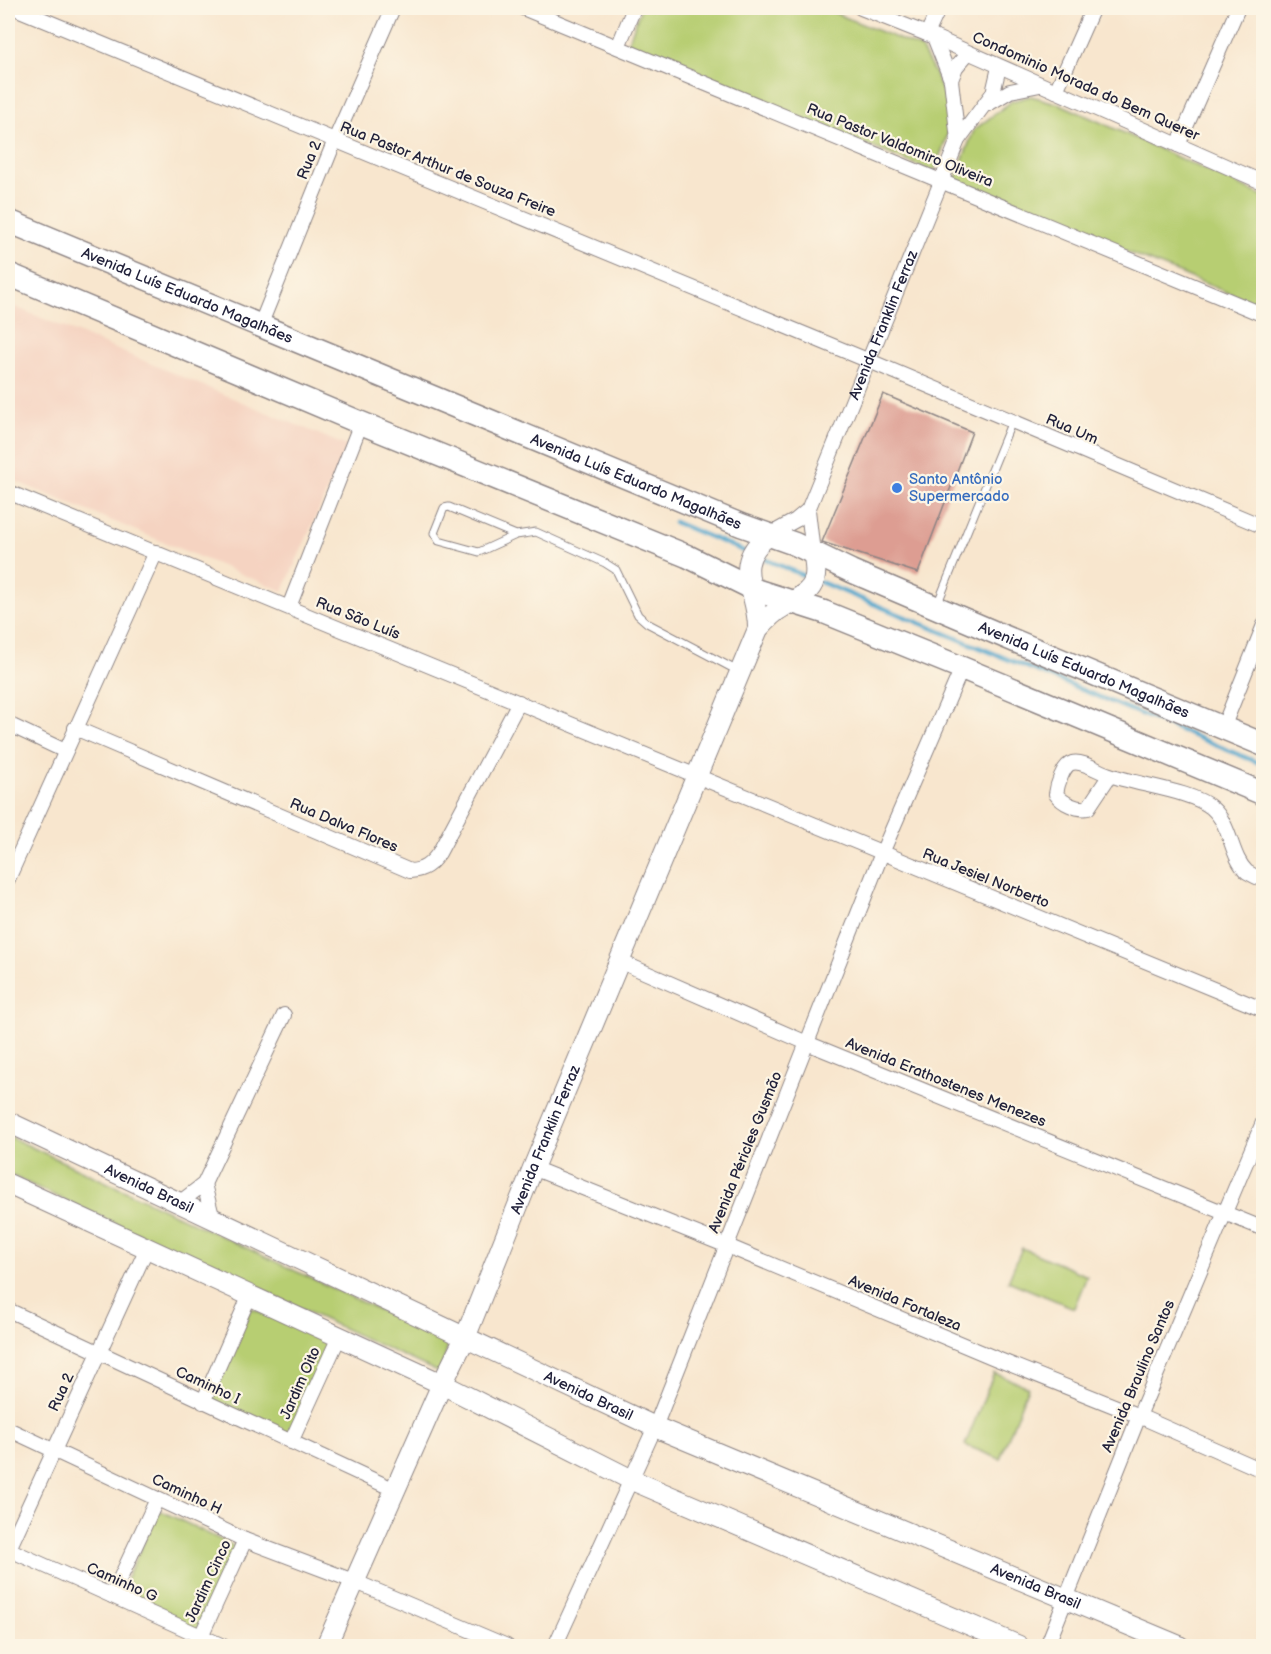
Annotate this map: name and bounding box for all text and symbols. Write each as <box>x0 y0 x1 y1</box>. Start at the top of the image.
street label: Condominio Morada do Bem Querer <box>969 28 1203 146</box>
street label: Rua Pastor Valdomiro Oliveira <box>804 99 996 192</box>
street label: Rua Pastor Arthur de Souza Freire <box>337 117 558 222</box>
street label: Rua 2 <box>293 138 326 182</box>
street label: Avenida Luís Eduardo Magalhães <box>79 244 296 348</box>
street label: Avenida Franklin Ferraz <box>845 247 923 403</box>
street label: Rua Um <box>1043 410 1101 449</box>
street label: Avenida Luís Eduardo Magalhães <box>528 430 745 534</box>
place label: Santo Antônio Supermercado <box>909 470 1009 506</box>
marker: Santo Antônio Supermercado <box>890 481 904 495</box>
street label: Rua São Luís <box>313 593 403 644</box>
street label: Avenida Luís Eduardo Magalhães <box>975 618 1193 723</box>
street label: Rua Dalva Flores <box>287 794 401 857</box>
street label: Rua Jesiel Norberto <box>920 844 1052 913</box>
street label: Avenida Erathostenes Menezes <box>843 1033 1049 1132</box>
street label: Avenida Franklin Ferraz <box>507 1062 585 1217</box>
street label: Avenida Péricles Gusmão <box>704 1069 787 1236</box>
street label: Avenida Brasil <box>101 1160 196 1218</box>
street label: Avenida Fortaleza <box>846 1271 964 1336</box>
street label: Avenida Braulino Santos <box>1098 1297 1179 1455</box>
street label: Jardim Oito <box>276 1344 325 1422</box>
street label: Caminho I <box>172 1362 243 1409</box>
street label: Avenida Brasil <box>541 1367 636 1425</box>
street label: Rua 2 <box>44 1370 79 1415</box>
street label: Caminho H <box>149 1470 225 1519</box>
street label: Jardim Cinco <box>181 1537 236 1625</box>
street label: Caminho G <box>83 1558 160 1607</box>
street label: Avenida Brasil <box>988 1559 1084 1614</box>

